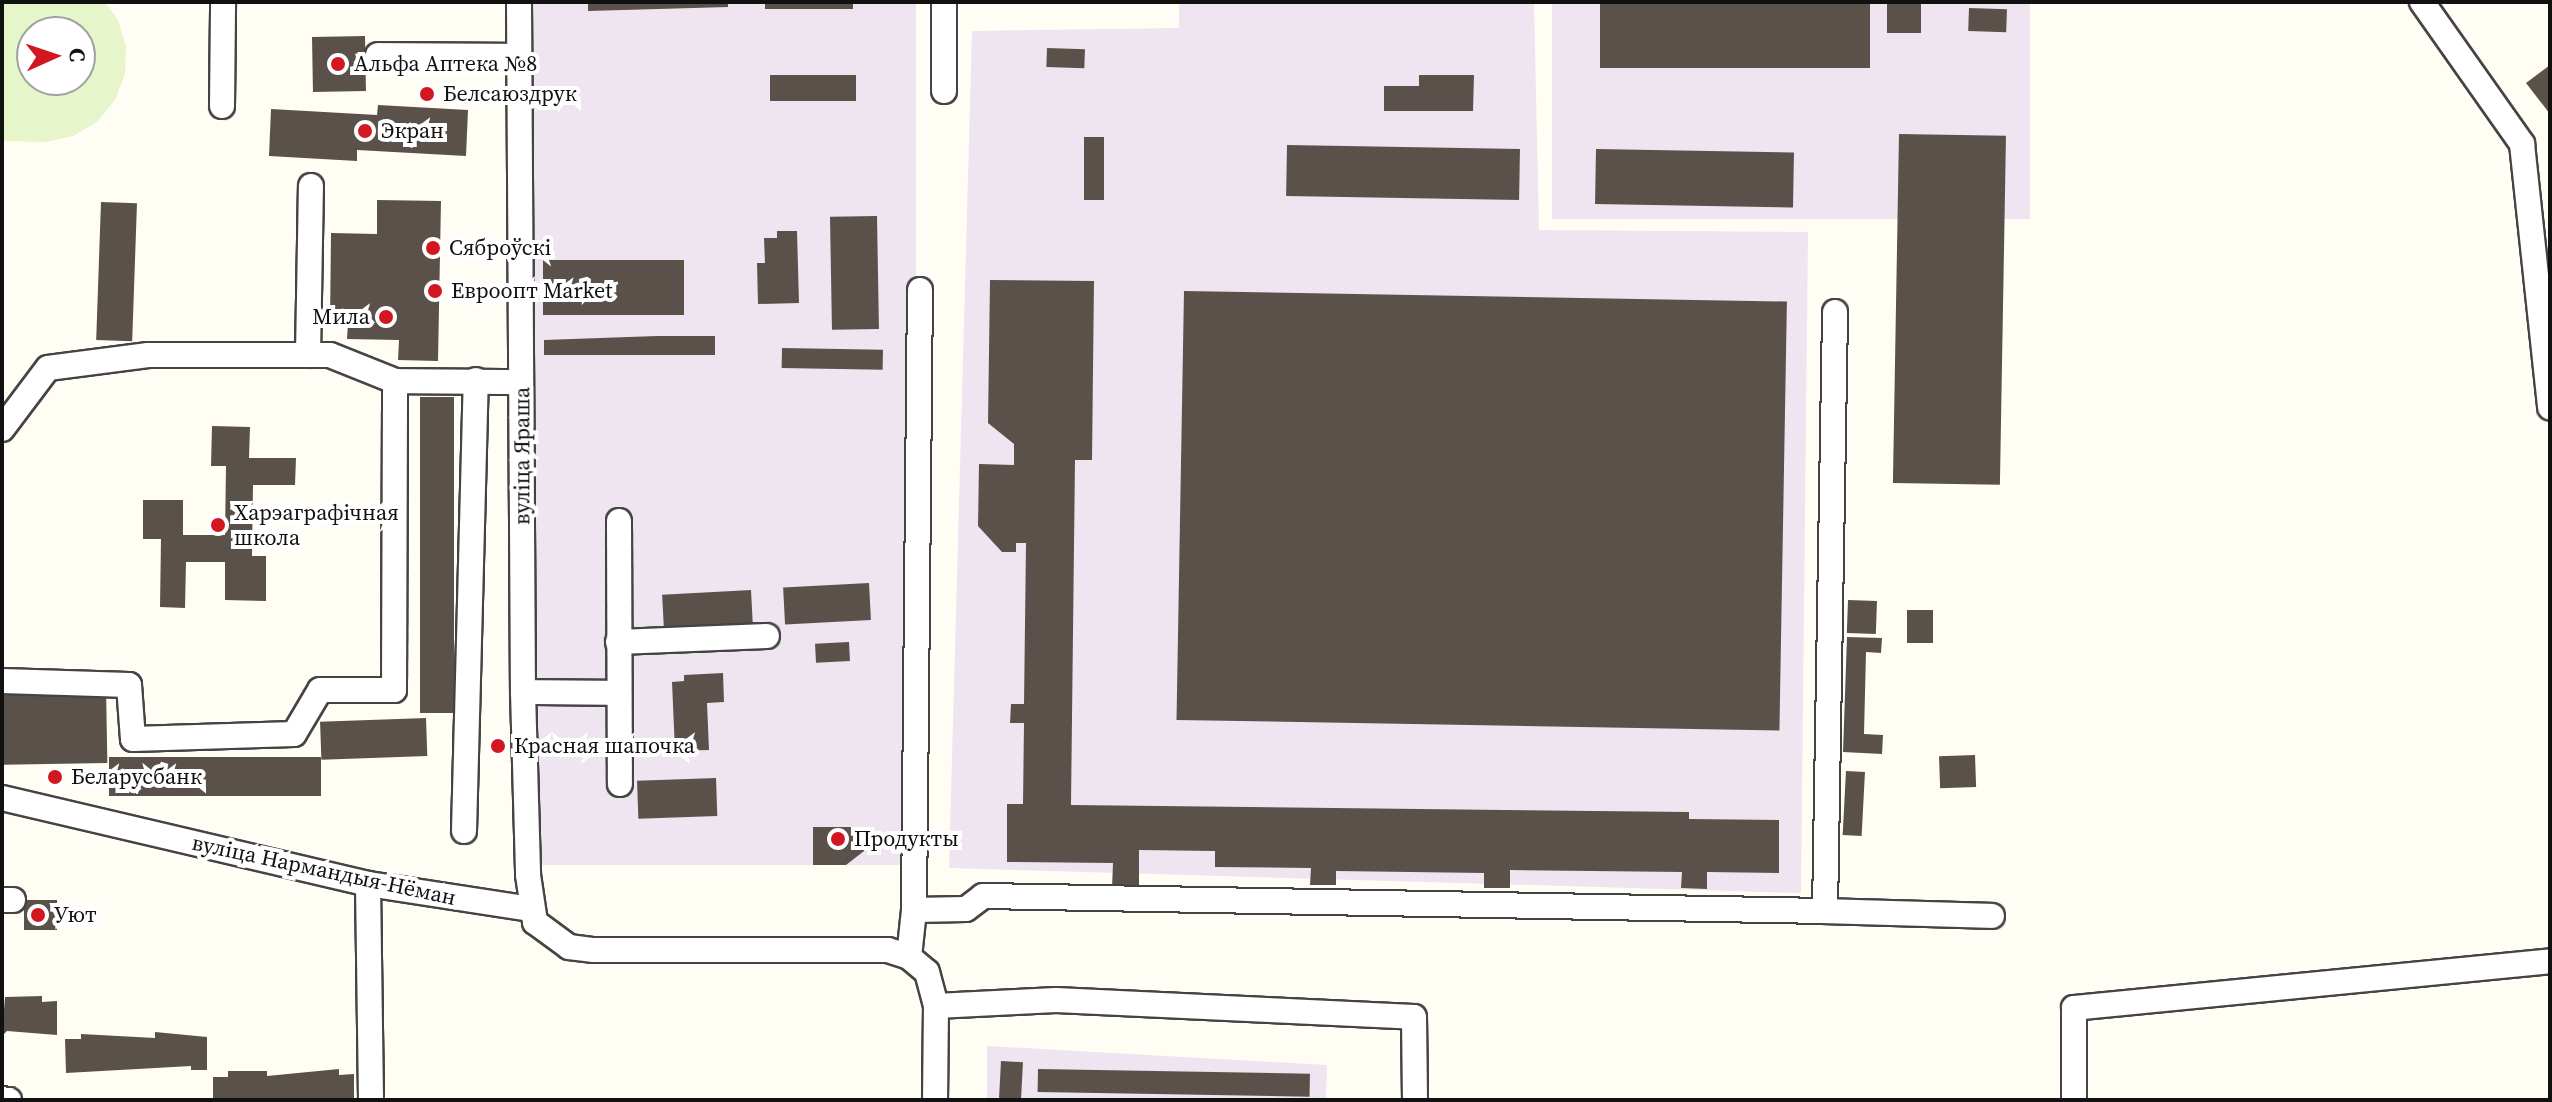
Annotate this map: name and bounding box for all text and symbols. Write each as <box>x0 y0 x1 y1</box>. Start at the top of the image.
north arrow <box>16 16 96 96</box>
text: С <box>63 47 93 62</box>
place label: Альфа Аптека №8 <box>354 51 537 77</box>
marker: Альфа Аптека №8 <box>329 55 347 73</box>
place label: Белсаюздрук <box>443 81 577 107</box>
marker: Белсаюздрук <box>418 85 436 103</box>
place label: Экран <box>381 118 444 144</box>
marker: Экран <box>356 122 374 140</box>
place label: Сяброўскі <box>449 235 551 261</box>
marker: Сяброўскі <box>424 239 442 257</box>
place label: Евроопт Market <box>451 278 612 304</box>
marker: Евроопт Market <box>426 282 444 300</box>
place label: Мила <box>312 304 370 330</box>
marker: Мила <box>377 308 395 326</box>
street label: вуліца Яраша <box>509 387 535 525</box>
place label: Харэаграфічная школа <box>234 499 399 550</box>
marker: Харэаграфічная школа <box>209 516 227 534</box>
place label: Красная шапочка <box>514 733 695 759</box>
marker: Красная шапочка <box>489 737 507 755</box>
place label: Беларусбанк <box>71 764 202 790</box>
marker: Беларусбанк <box>46 768 64 786</box>
place label: Продукты <box>854 826 959 852</box>
street label: вуліца Нармандыя-Нёман <box>190 829 458 911</box>
marker: Продукты <box>829 830 847 848</box>
place label: Уют <box>54 902 97 928</box>
marker: Уют <box>29 906 47 924</box>

